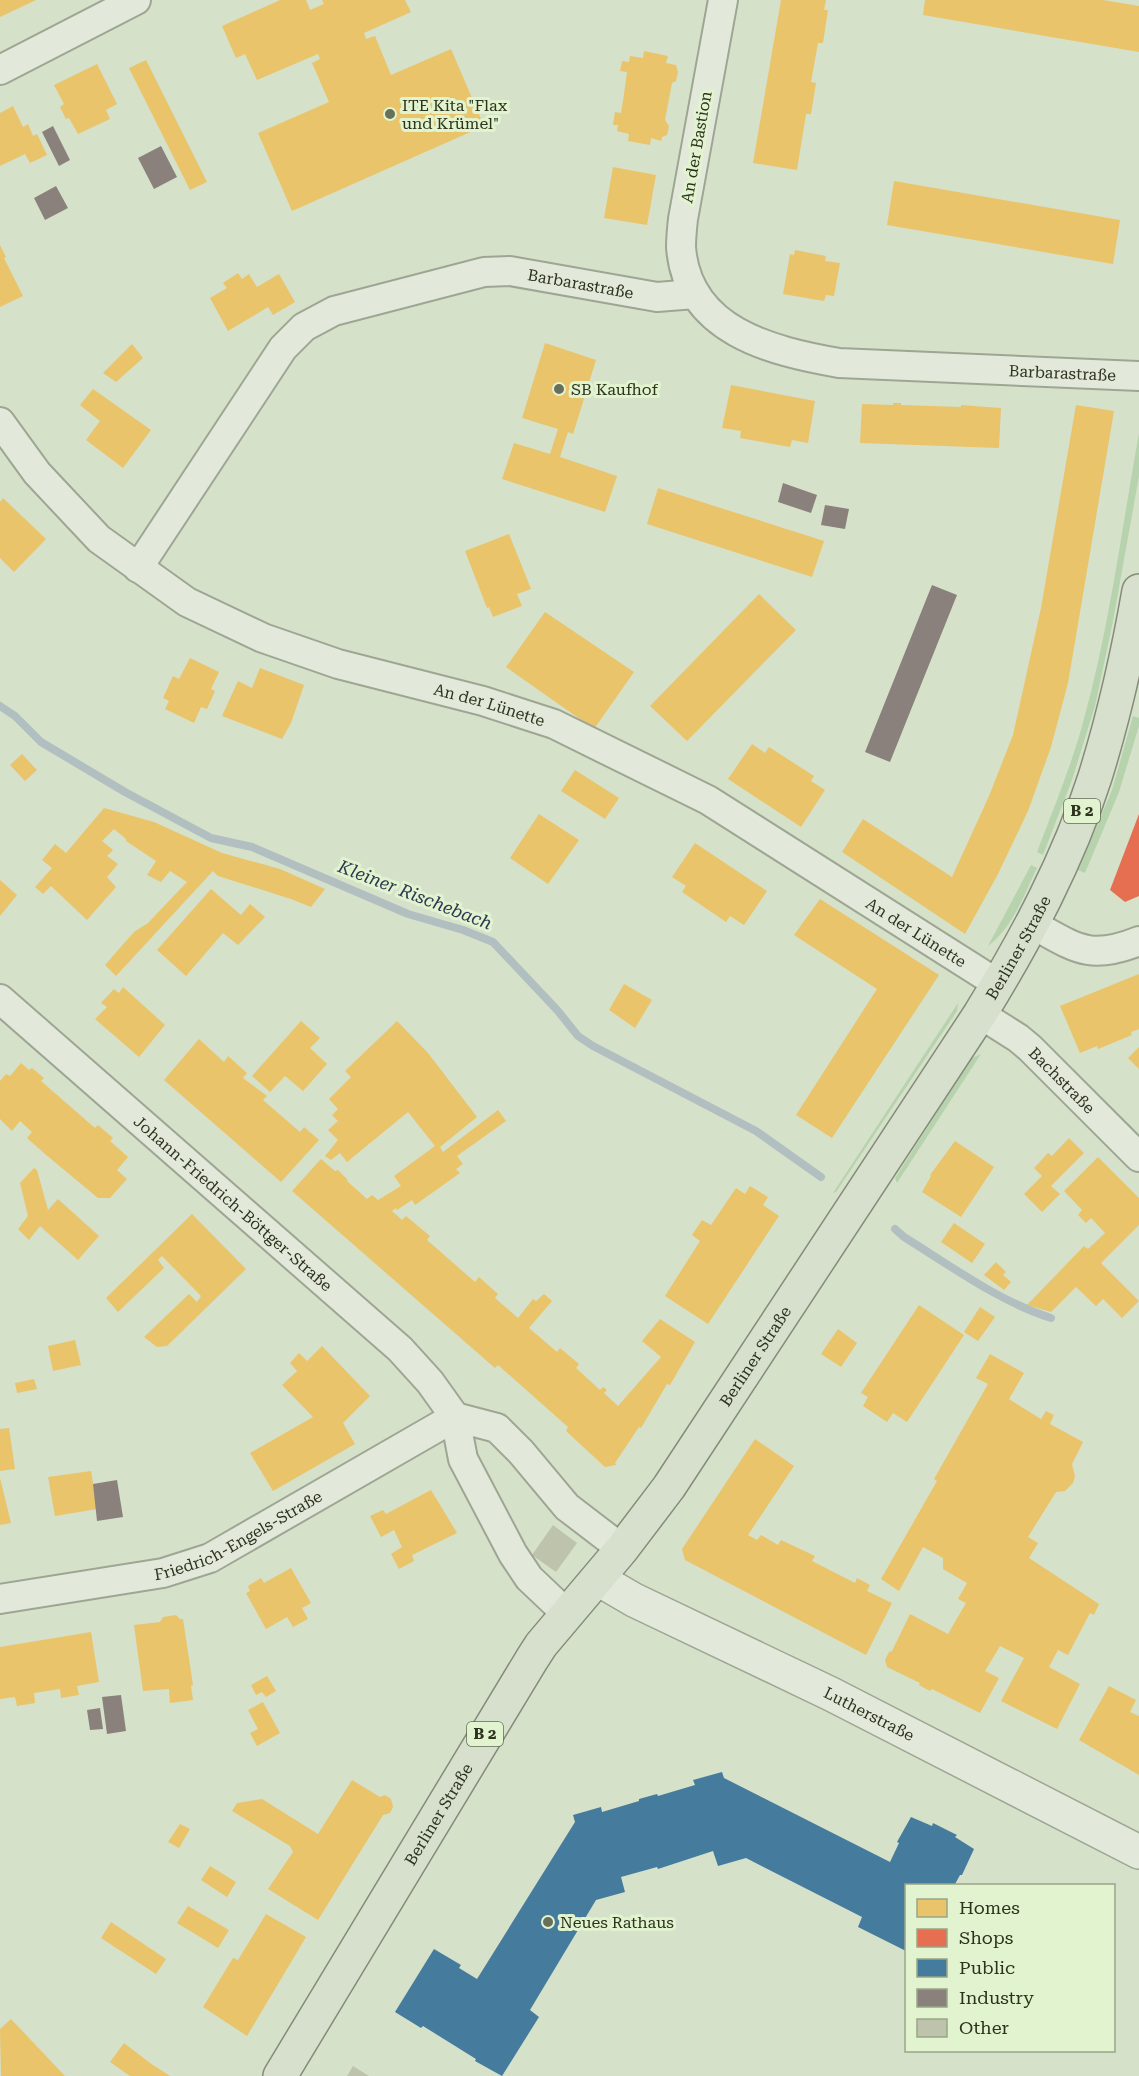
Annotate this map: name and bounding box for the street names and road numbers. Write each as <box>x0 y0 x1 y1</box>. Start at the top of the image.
street label: An der Bastion <box>677 90 716 205</box>
street label: Barbarastraße <box>526 265 635 303</box>
street label: Barbarastraße <box>1008 361 1117 385</box>
street label: An der Lünette <box>432 680 547 730</box>
road number: B 2 <box>1064 799 1100 823</box>
street label: Berliner Straße <box>982 892 1055 1003</box>
street label: An der Lünette <box>862 894 970 972</box>
street label: Bachstraße <box>1025 1043 1099 1118</box>
street label: Johann-Friedrich-Böttger-Straße <box>130 1112 336 1296</box>
street label: Berliner Straße <box>716 1303 795 1410</box>
street label: Friedrich-Engels-Straße <box>153 1487 326 1584</box>
street label: Lutherstraße <box>821 1683 918 1745</box>
road number: B 2 <box>467 1722 503 1746</box>
street label: Berliner Straße <box>401 1760 477 1869</box>

